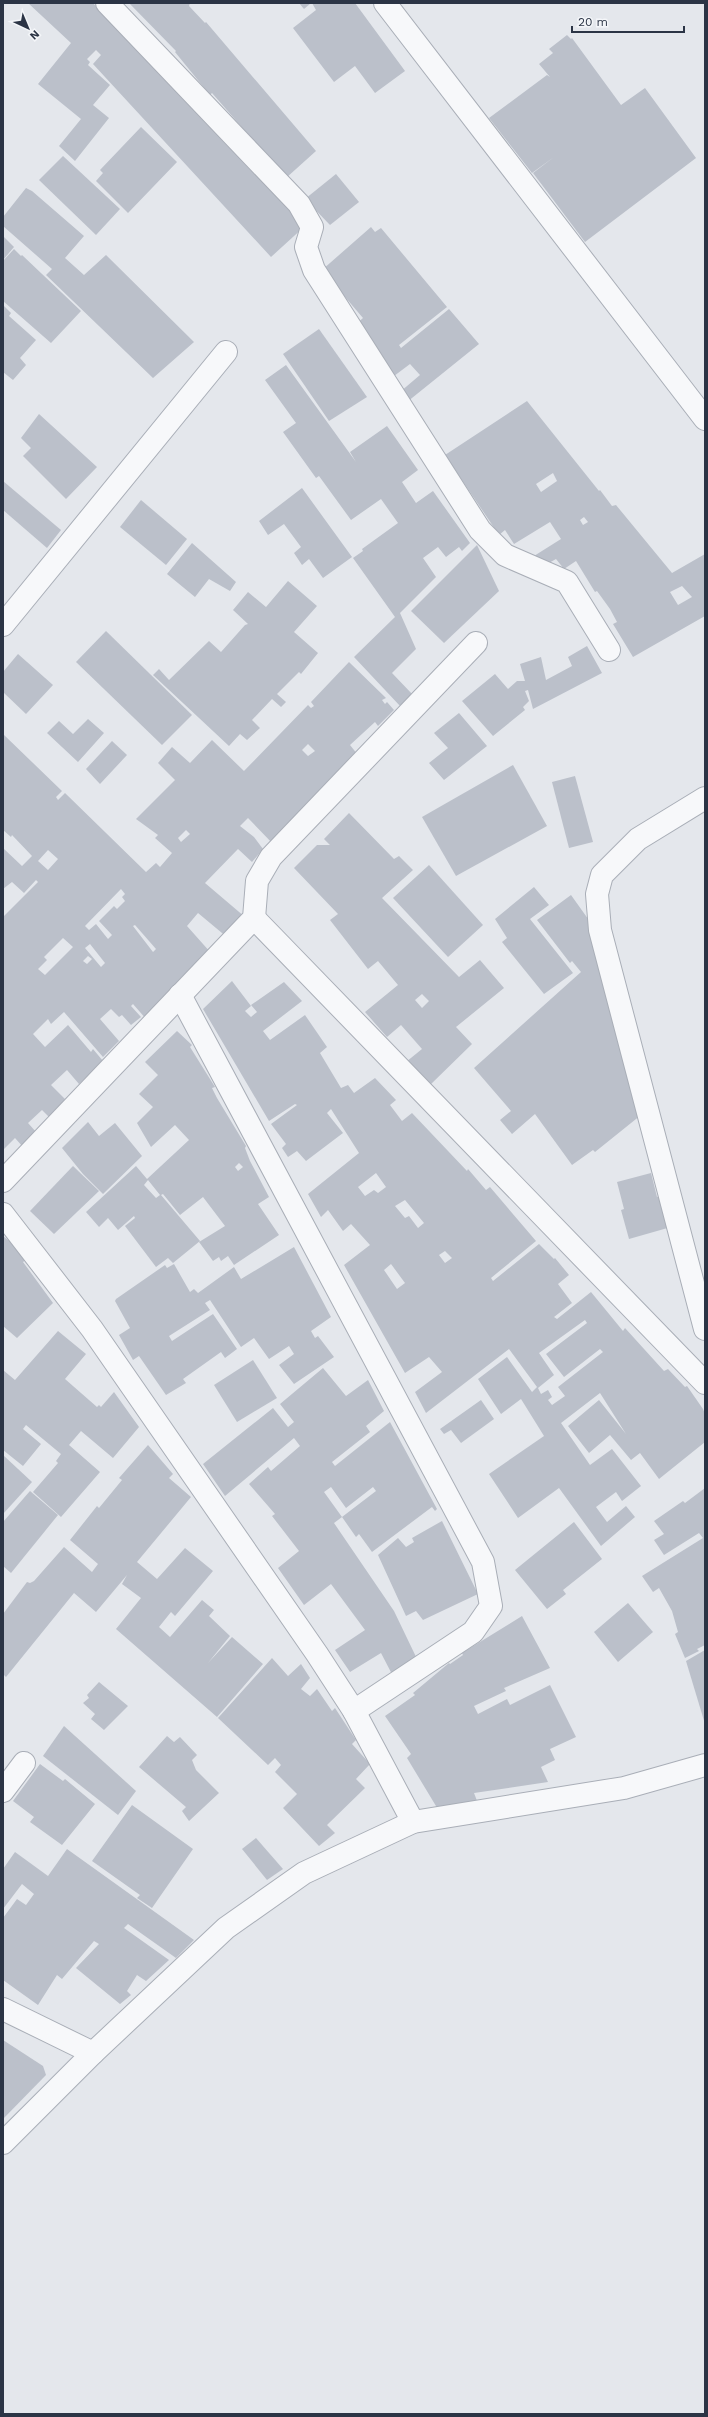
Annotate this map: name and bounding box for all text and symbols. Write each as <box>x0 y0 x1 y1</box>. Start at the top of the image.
north arrow <box>8 8 48 48</box>
scale bar <box>572 8 684 34</box>
text: 20 m <box>578 15 608 29</box>
text: N <box>27 27 42 42</box>

